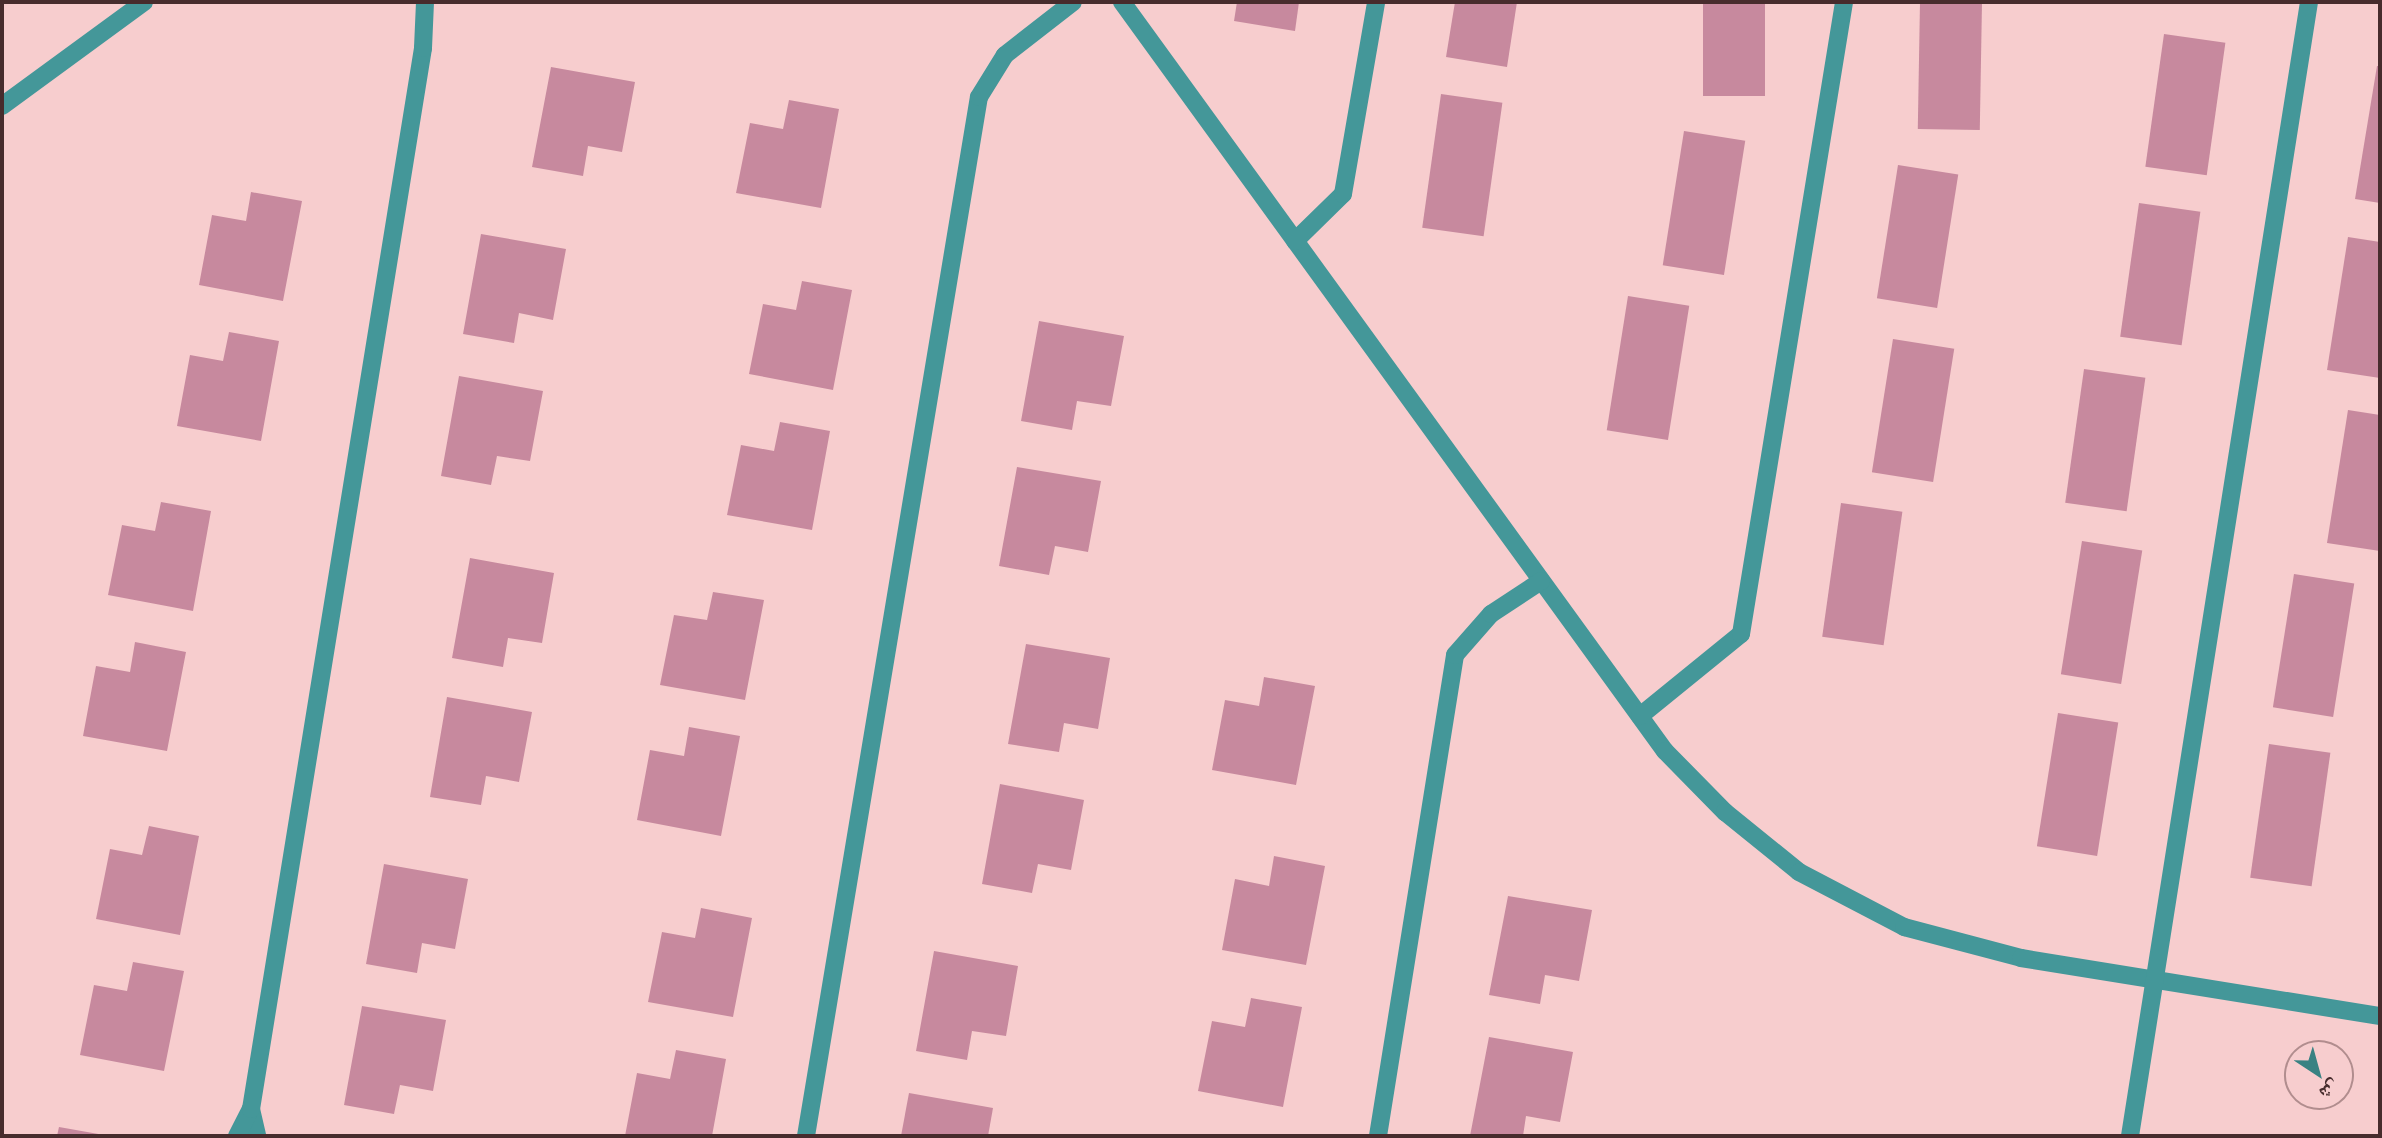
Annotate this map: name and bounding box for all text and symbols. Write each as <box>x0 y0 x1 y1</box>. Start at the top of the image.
north arrow <box>2284 1040 2354 1110</box>
text: ش <box>2314 1073 2347 1108</box>

